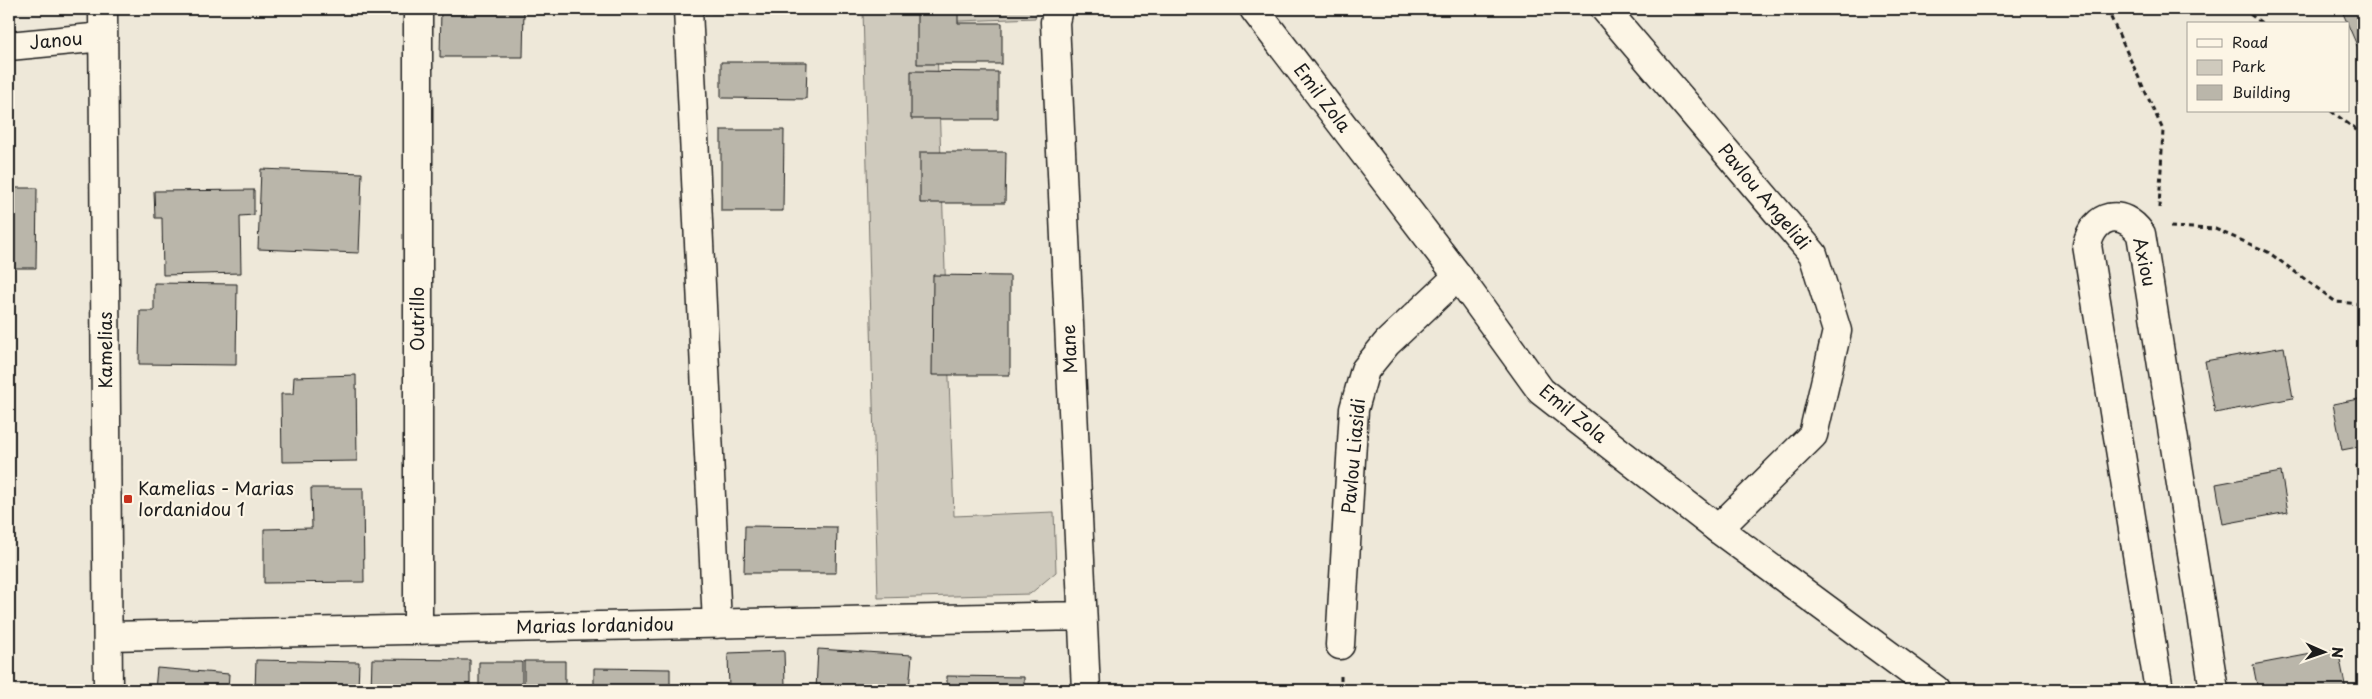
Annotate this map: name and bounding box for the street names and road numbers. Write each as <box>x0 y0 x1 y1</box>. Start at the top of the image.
street label: Janou <box>28 24 84 55</box>
street label: Emil Zola <box>1288 57 1359 138</box>
street label: Pavlou Angelidi <box>1713 137 1818 255</box>
street label: Axiou <box>2127 235 2164 289</box>
street label: Outrillo <box>403 287 430 351</box>
street label: Kamelias <box>91 311 118 389</box>
street label: Mane <box>1054 324 1083 374</box>
street label: Emil Zola <box>1534 377 1614 449</box>
street label: Pavlou Liasidi <box>1334 397 1371 515</box>
street label: Marias Iordanidou <box>516 610 674 639</box>

